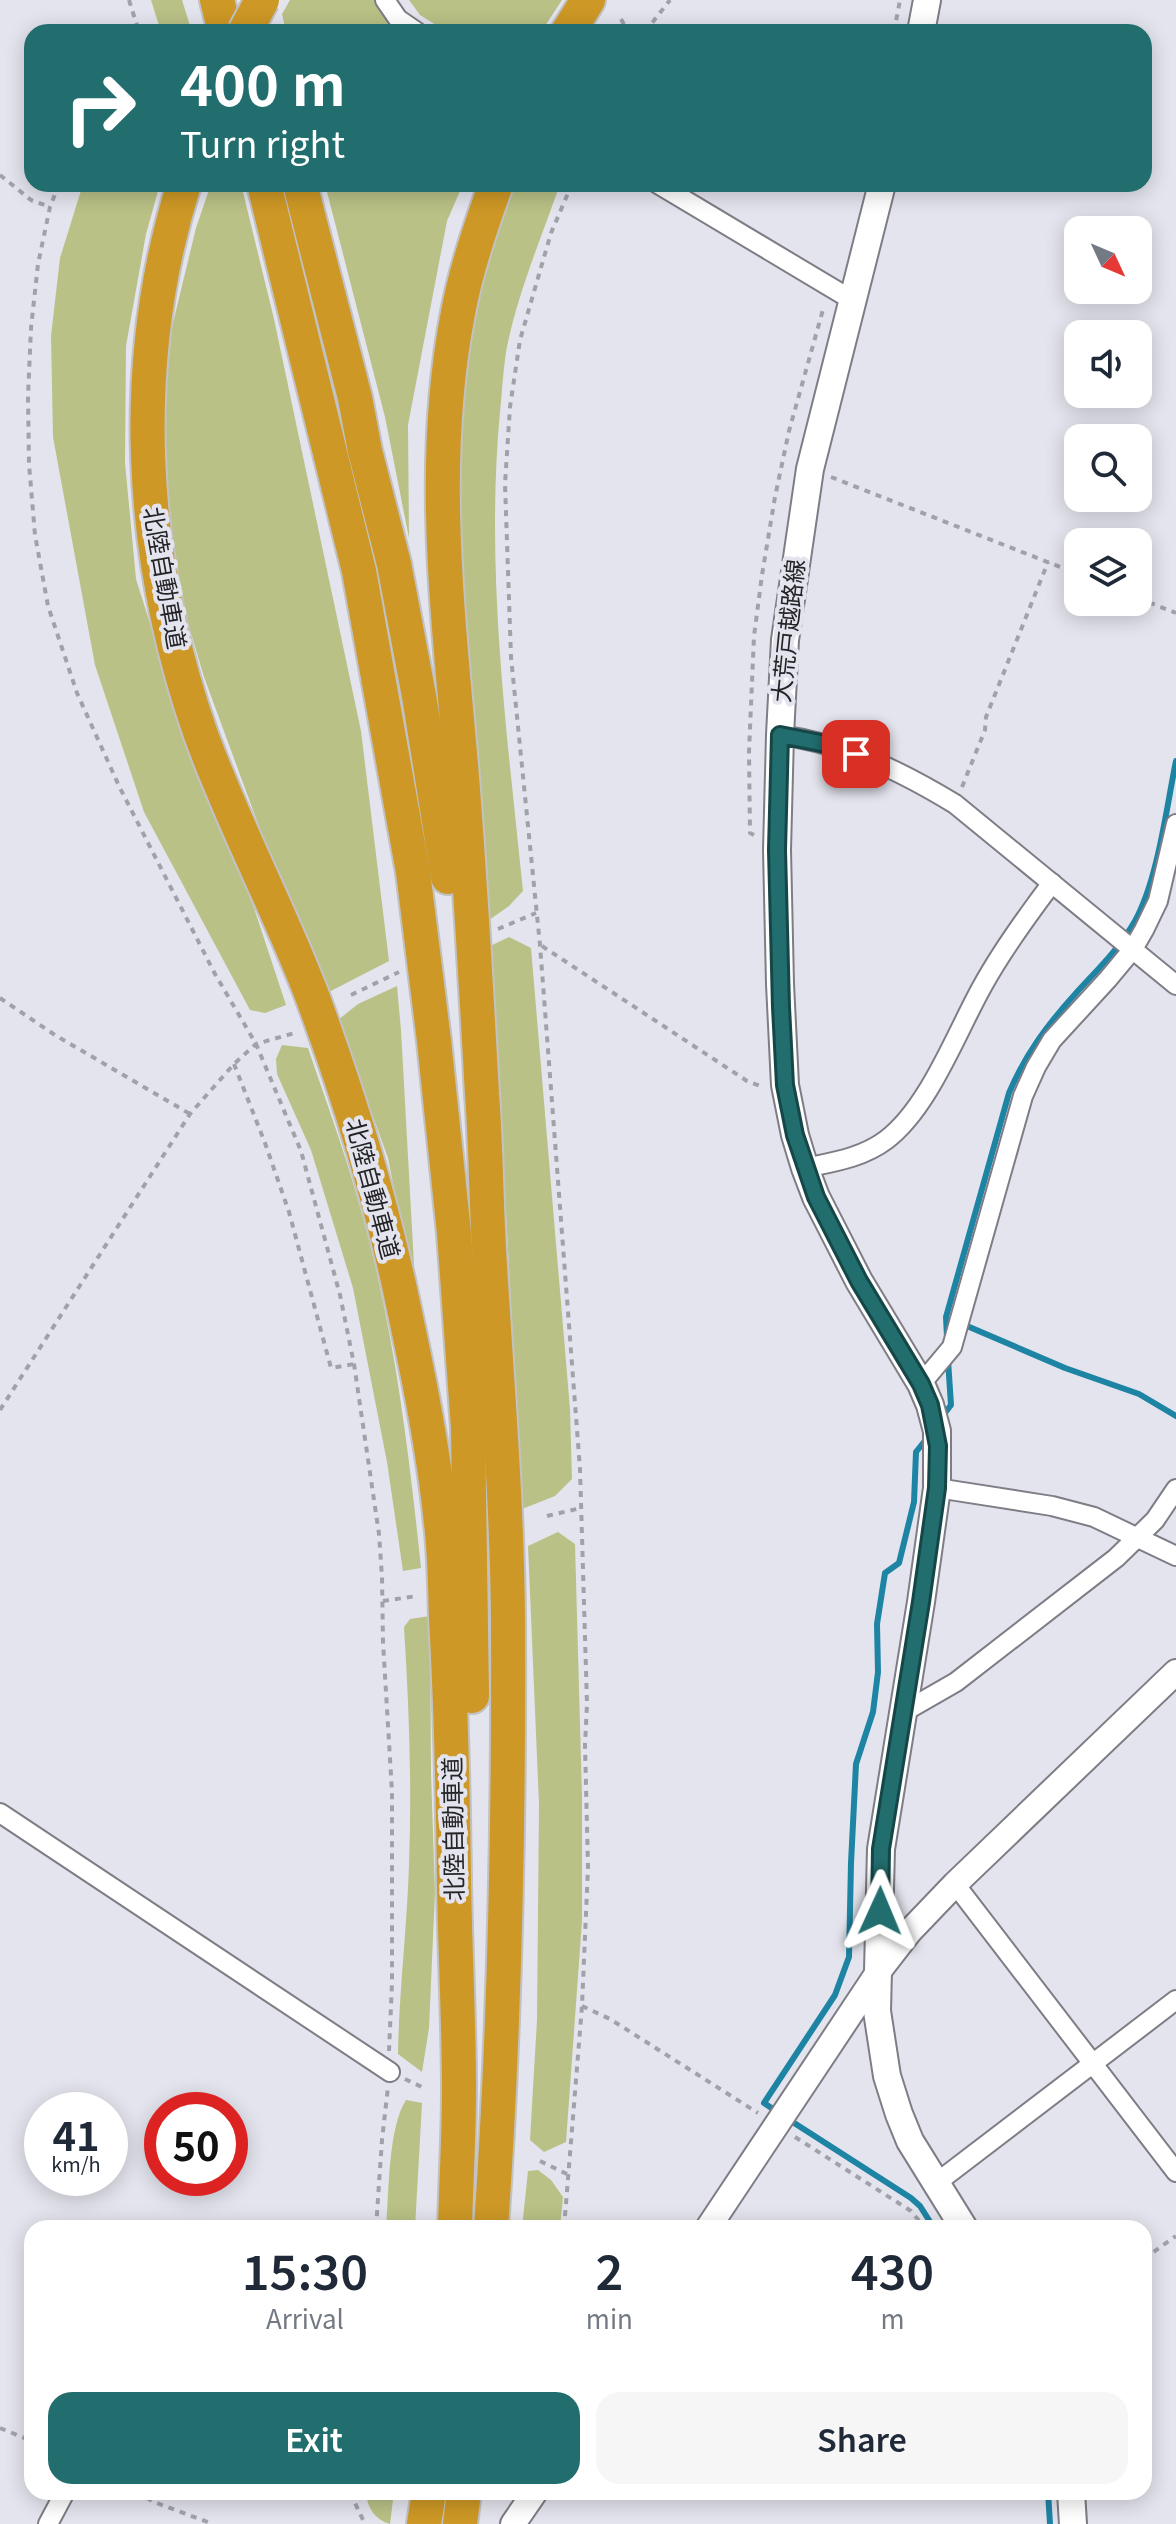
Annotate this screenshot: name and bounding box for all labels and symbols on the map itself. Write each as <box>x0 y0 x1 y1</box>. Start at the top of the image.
north arrow <box>1064 216 1152 304</box>
street label: 北陸自動車道 <box>137 504 196 652</box>
street label: 大荒戸越路線 <box>762 557 811 704</box>
pin <box>822 720 890 788</box>
street label: 北陸自動車道 <box>339 1114 410 1262</box>
street label: 北陸自動車道 <box>433 1757 470 1901</box>
position arrow <box>838 1869 922 1953</box>
speed limit sign: 50 <box>144 2092 248 2196</box>

